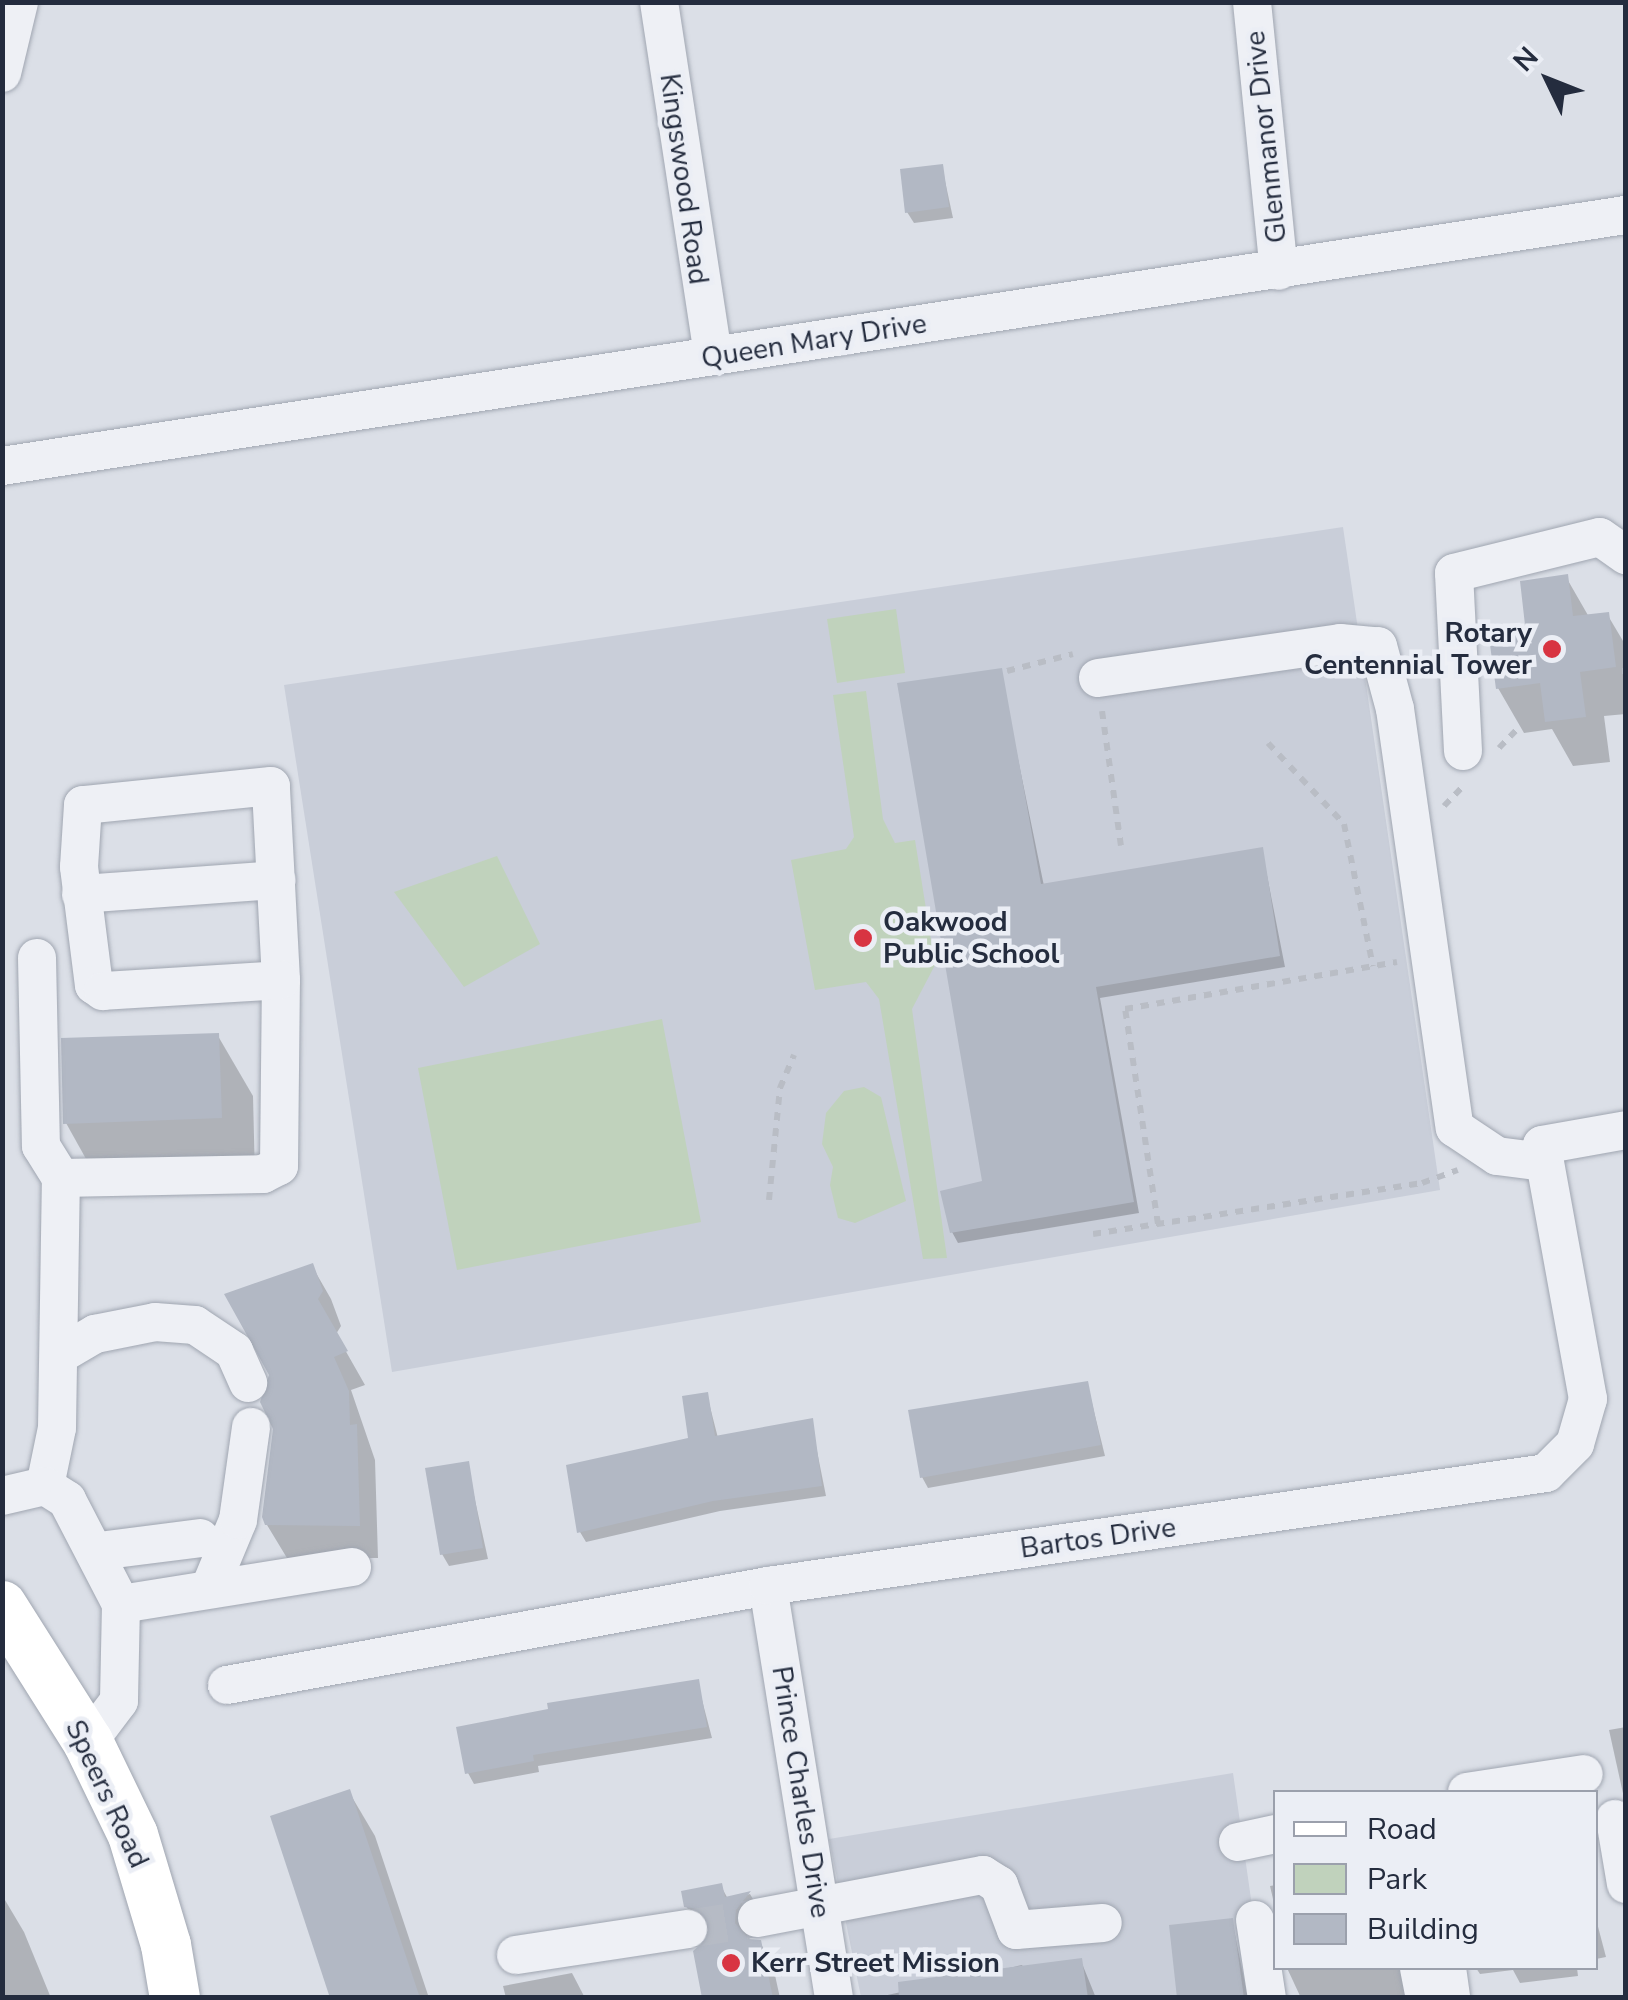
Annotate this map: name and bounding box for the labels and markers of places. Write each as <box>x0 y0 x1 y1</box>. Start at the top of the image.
place label: Rotary Centennial Tower <box>1304 616 1532 682</box>
marker: Rotary Centennial Tower <box>1541 638 1563 660</box>
place label: Oakwood Public School <box>883 905 1059 971</box>
marker: Oakwood Public School <box>852 927 874 949</box>
place label: Kerr Street Mission <box>751 1946 1000 1980</box>
marker: Kerr Street Mission <box>720 1952 742 1974</box>

